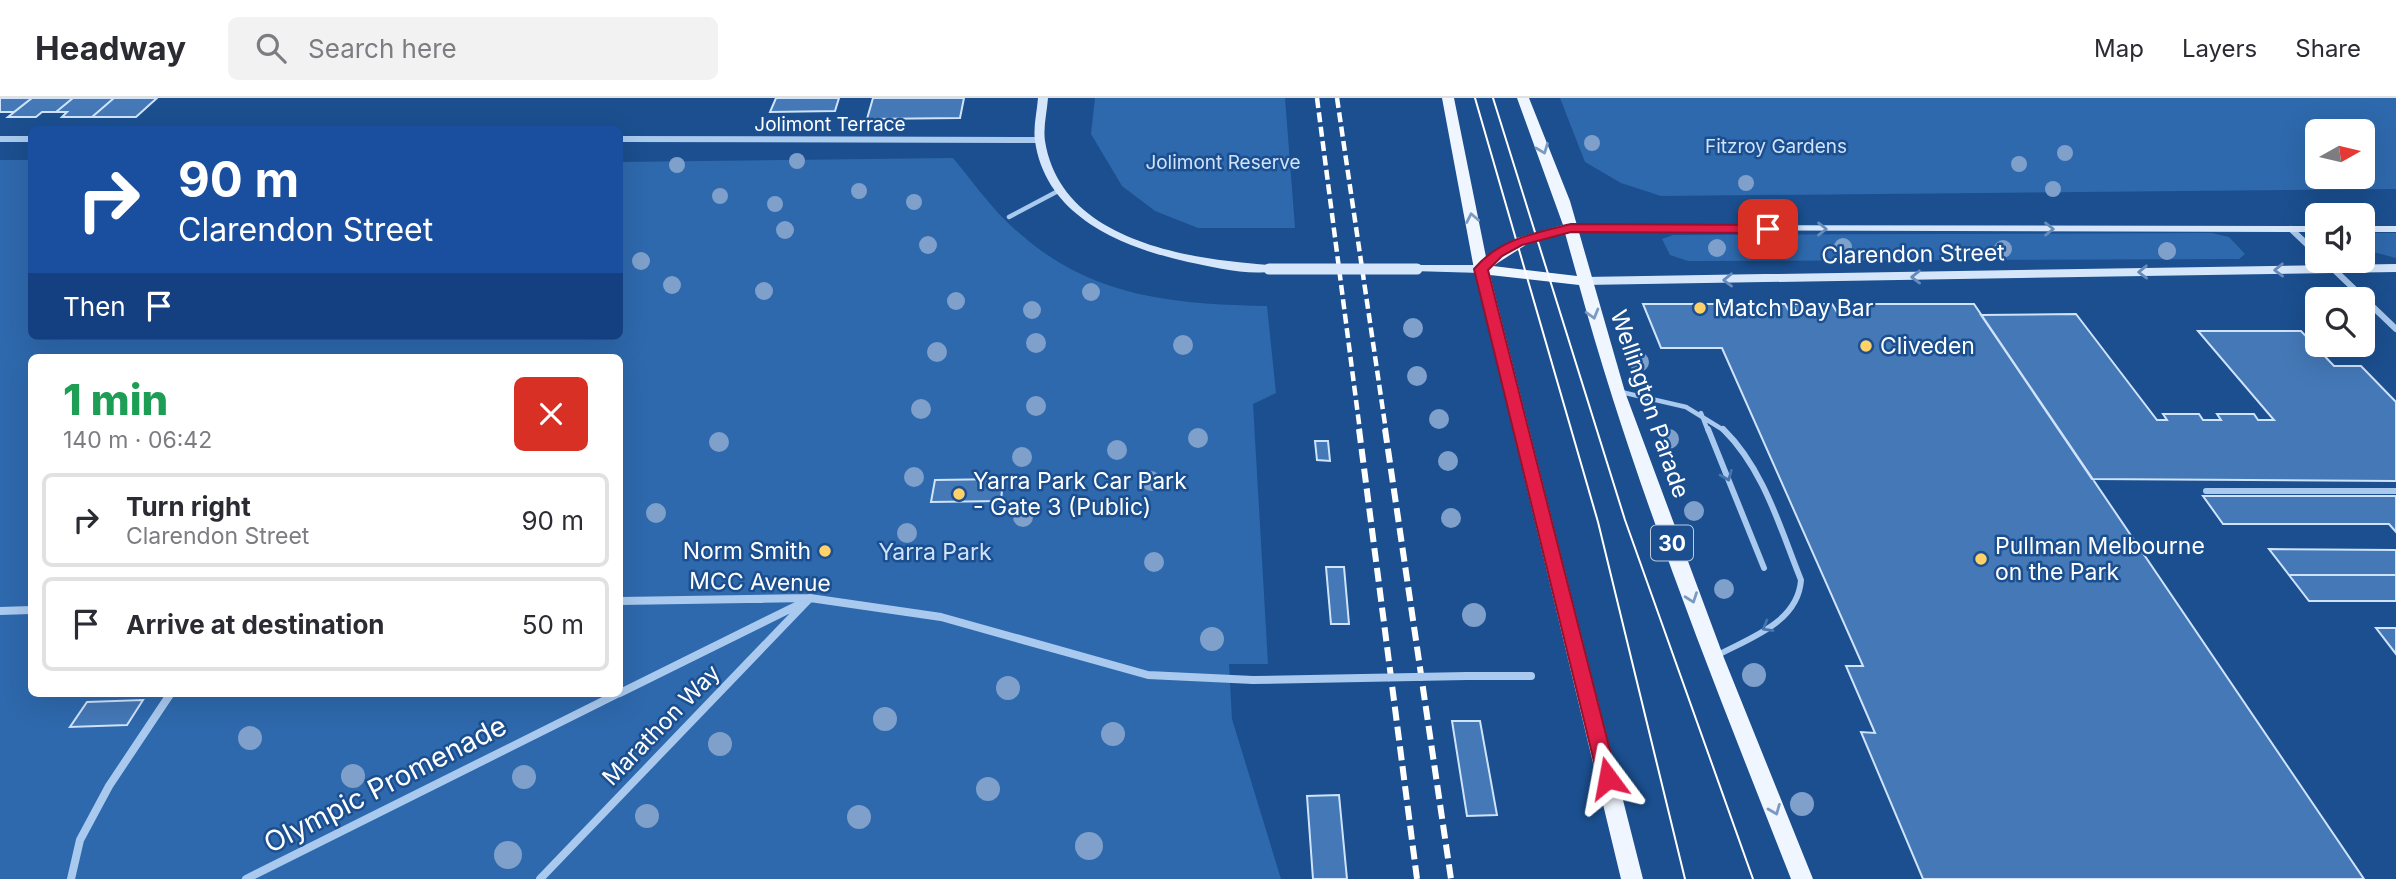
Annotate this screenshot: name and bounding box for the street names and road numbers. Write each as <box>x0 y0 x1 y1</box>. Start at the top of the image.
street label: Jolimont Terrace <box>754 113 906 136</box>
street label: Clarendon Street <box>1821 238 2005 270</box>
street label: Wellington Parade <box>1605 306 1695 502</box>
road number: 30 <box>1651 526 1693 560</box>
street label: MCC Avenue <box>689 567 831 597</box>
street label: Marathon Way <box>596 659 726 791</box>
street label: Olympic Promenade <box>258 708 512 860</box>

